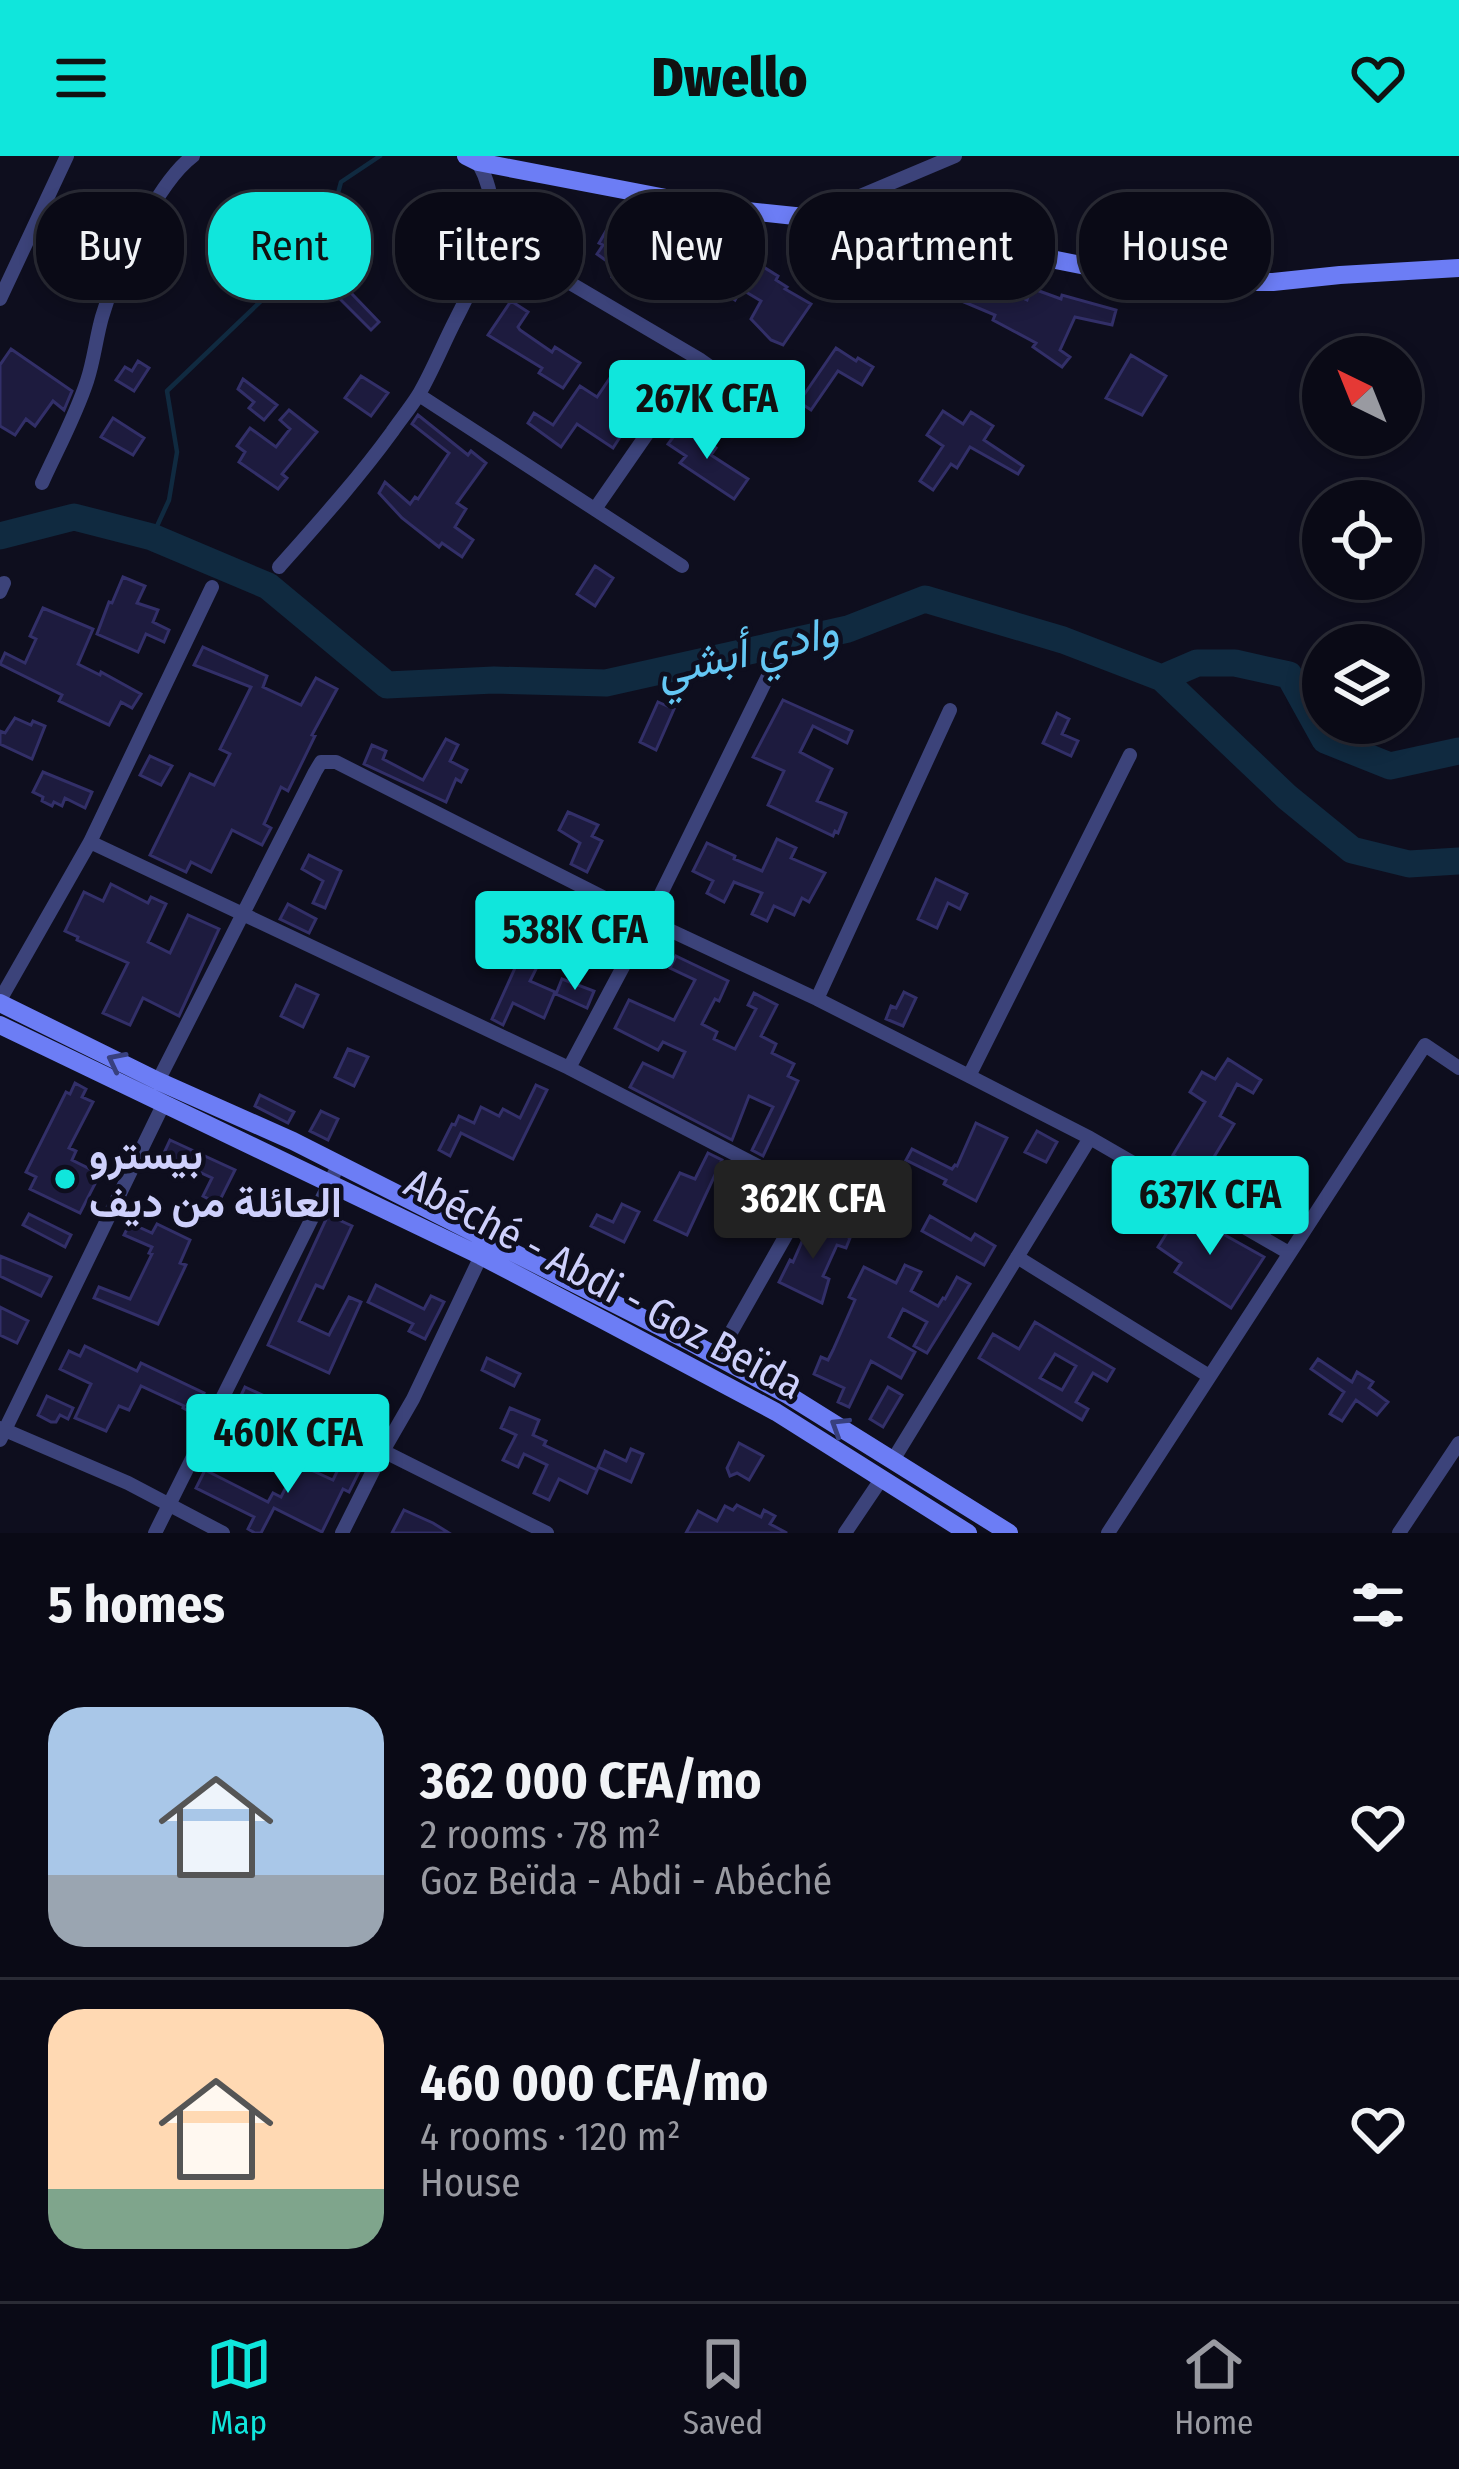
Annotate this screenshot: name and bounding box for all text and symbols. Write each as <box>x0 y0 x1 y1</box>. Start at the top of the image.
icon: menu <box>48 45 114 111</box>
icon: heart <box>1345 45 1411 111</box>
text: Dwello <box>651 46 808 110</box>
chip: Buy <box>36 192 184 300</box>
chip: Rent <box>208 192 371 300</box>
chip: Filters <box>395 192 583 300</box>
chip: New <box>607 192 765 300</box>
chip: Apartment <box>789 192 1055 300</box>
chip: House <box>1079 192 1271 300</box>
north arrow <box>1302 336 1422 456</box>
map controls <box>1302 336 1422 744</box>
pin: 267K CFA <box>583 360 831 462</box>
text: 267K CFA <box>636 376 778 422</box>
button: locate <box>1302 480 1422 600</box>
water label: وادي أبشي <box>651 604 845 707</box>
button: layers <box>1302 624 1422 744</box>
pin: 538K CFA <box>451 891 699 993</box>
text: 538K CFA <box>502 907 648 953</box>
one-way arrow <box>107 1052 129 1075</box>
place label: بيسترو العائلة من ديف <box>89 1130 342 1228</box>
pin: 637K CFA <box>1086 1156 1334 1258</box>
street label: Abéché - Abdi - Goz Beïda <box>396 1158 812 1410</box>
pin: 362K CFA <box>689 1160 937 1262</box>
marker: بيسترو العائلة من ديف <box>52 1166 78 1192</box>
text: 637K CFA <box>1139 1172 1281 1218</box>
text: 362K CFA <box>741 1176 885 1222</box>
pin: 460K CFA <box>164 1394 412 1496</box>
text: 460K CFA <box>213 1410 363 1456</box>
one-way arrow <box>830 1418 852 1440</box>
icon: filters <box>1345 1572 1411 1638</box>
text: 5 homes <box>48 1574 225 1636</box>
text: 362 000 CFA/mo <box>420 1750 762 1812</box>
icon: home <box>144 1755 288 1899</box>
icon: heart <box>1345 1794 1411 1860</box>
text: 2 rooms · 78 m² <box>420 1812 661 1858</box>
text: Goz Beïda - Abdi - Abéché <box>420 1858 832 1904</box>
text: 460 000 CFA/mo <box>420 2052 768 2114</box>
icon: home <box>144 2057 288 2201</box>
icon: heart <box>1345 2096 1411 2162</box>
text: 4 rooms · 120 m² <box>420 2114 681 2160</box>
text: House <box>420 2160 520 2206</box>
tab: Map <box>206 2331 272 2443</box>
tab: Saved <box>683 2331 763 2443</box>
tab: Home <box>1174 2331 1253 2443</box>

